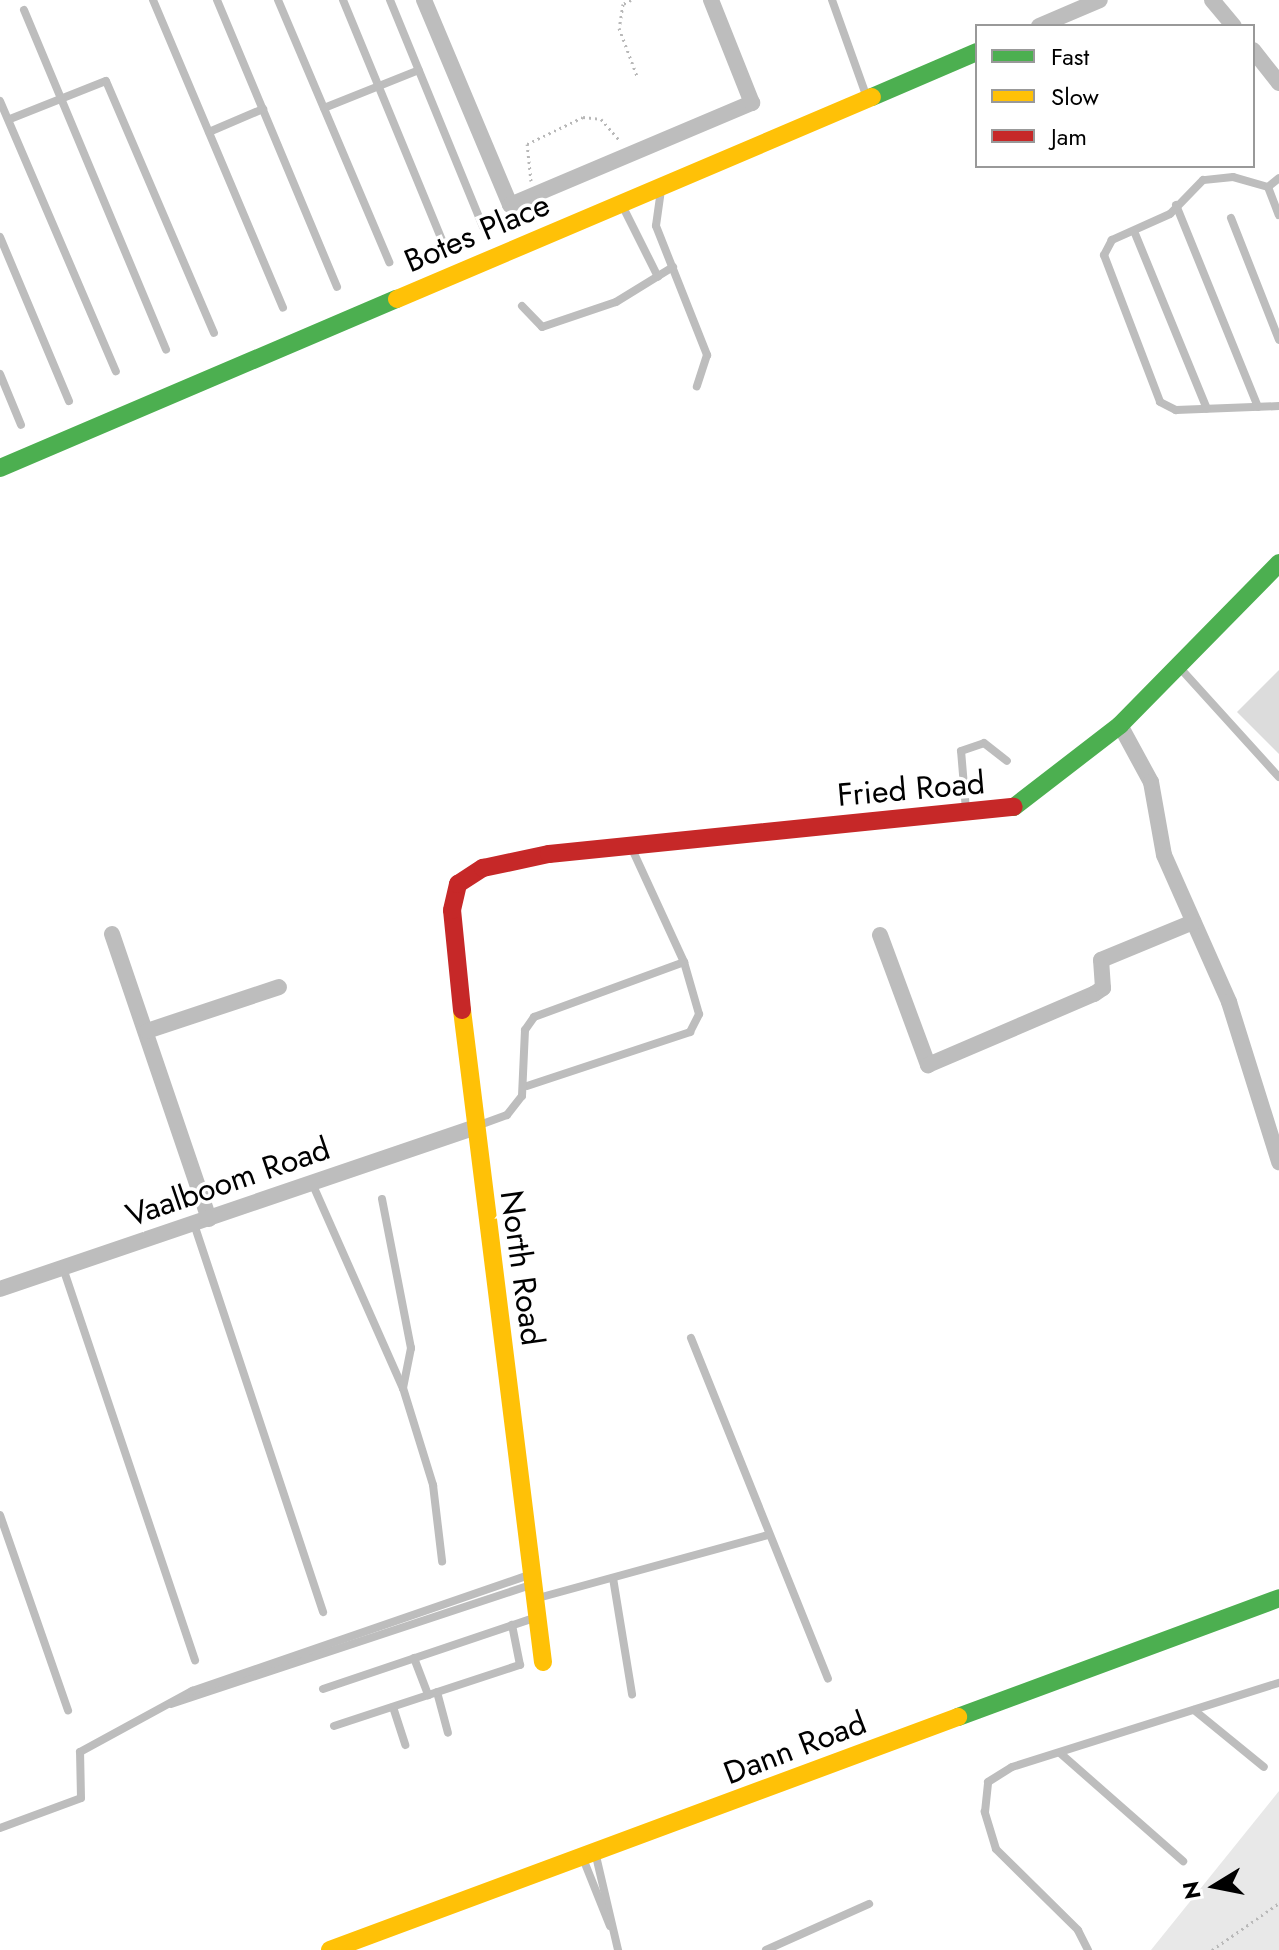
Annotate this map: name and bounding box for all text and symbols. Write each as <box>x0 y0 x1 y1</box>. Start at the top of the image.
legend <box>975 24 1255 168</box>
text: Fast <box>1051 39 1089 74</box>
text: Slow <box>1051 79 1099 114</box>
text: Jam <box>1051 119 1087 154</box>
street label: Botes Place <box>399 185 555 281</box>
street label: Fried Road <box>836 763 986 815</box>
street label: Vaalboom Road <box>121 1129 335 1235</box>
street label: North Road <box>492 1188 552 1348</box>
street label: Dann Road <box>718 1703 872 1793</box>
north arrow <box>1175 1846 1255 1926</box>
text: N <box>1174 1879 1209 1902</box>

